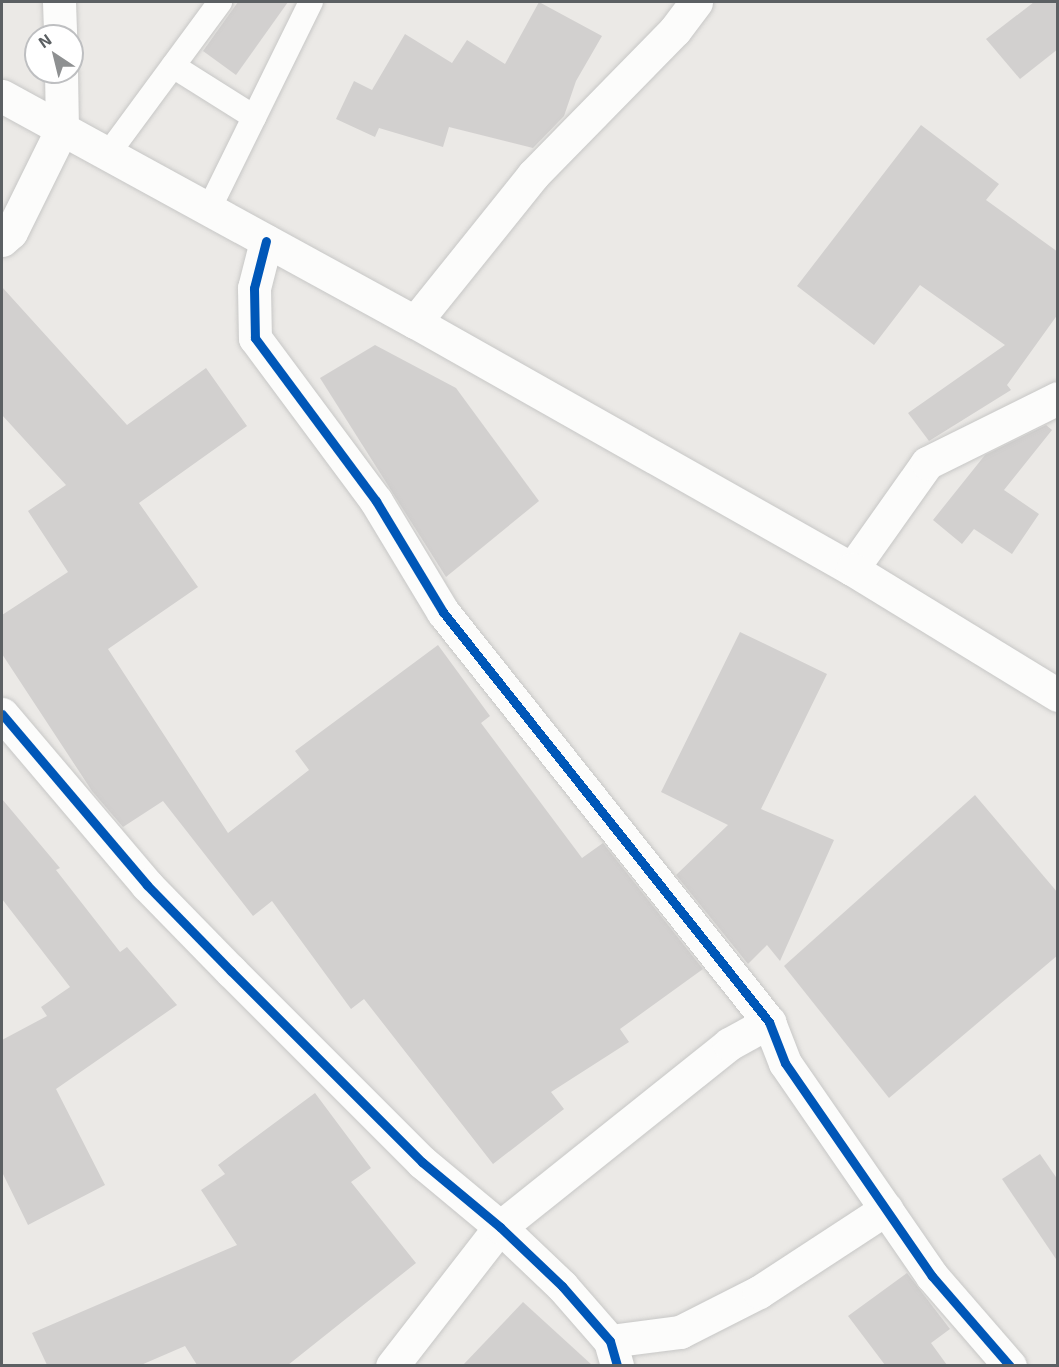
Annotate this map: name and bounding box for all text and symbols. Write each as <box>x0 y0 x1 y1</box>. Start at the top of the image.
north arrow <box>24 24 84 84</box>
text: N <box>34 29 55 52</box>

